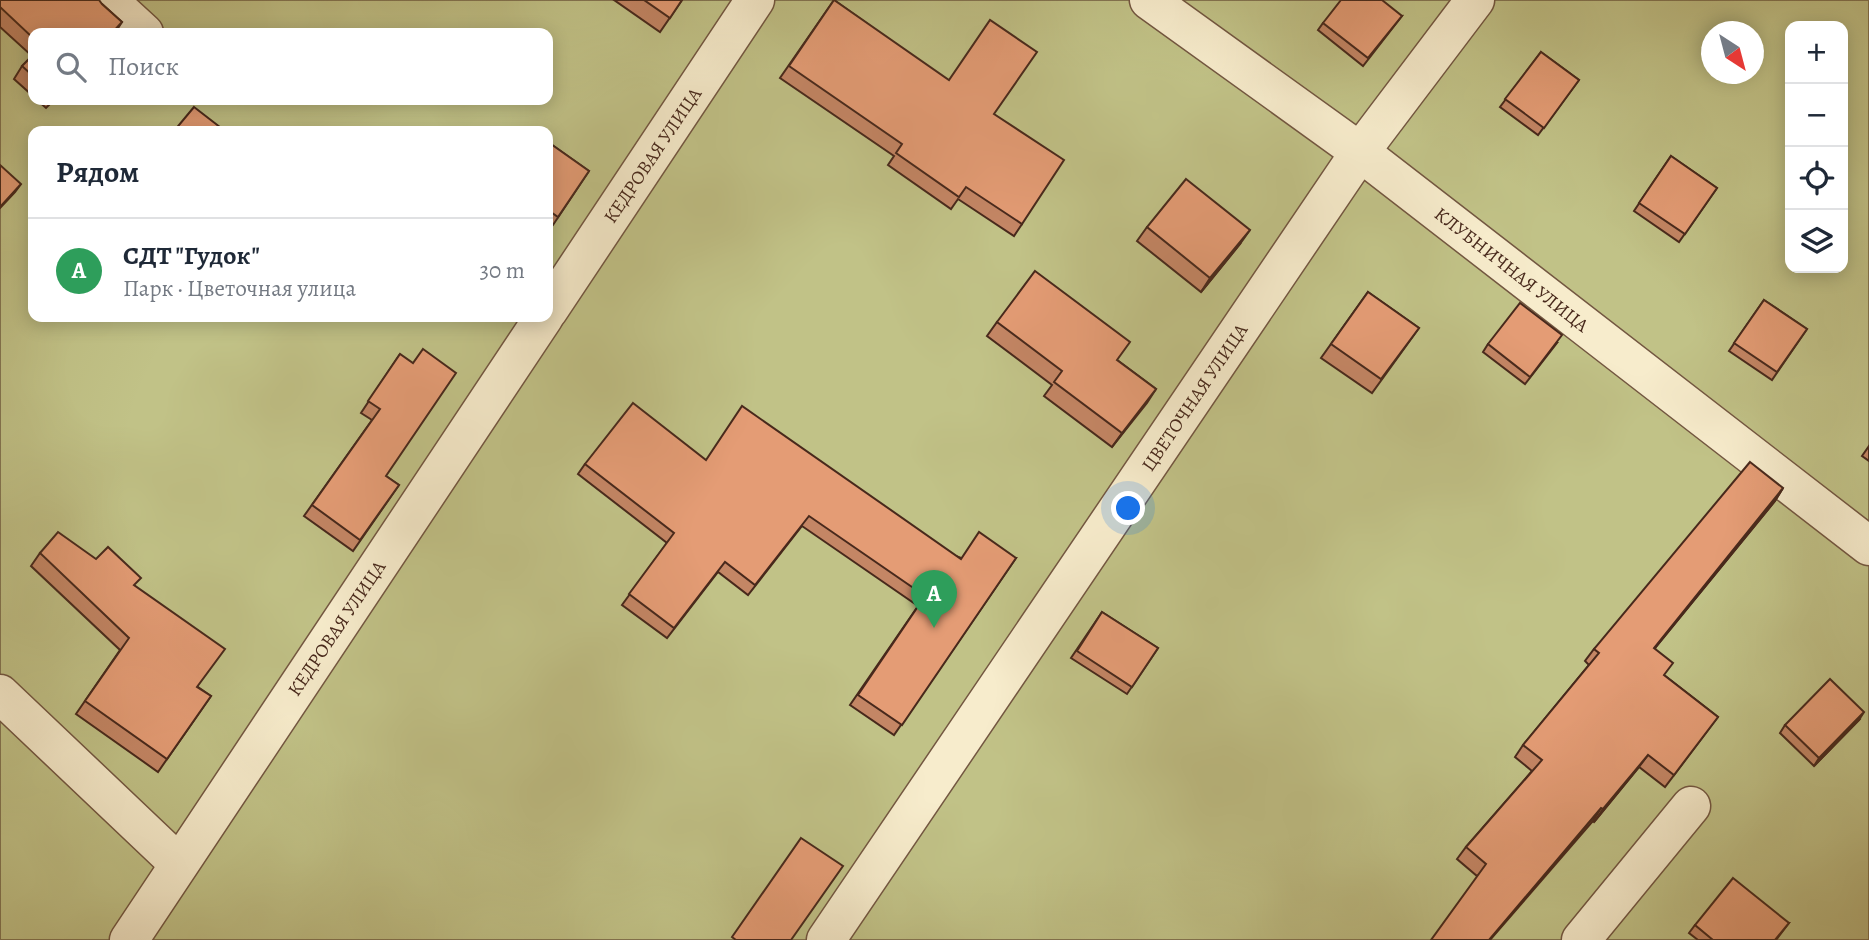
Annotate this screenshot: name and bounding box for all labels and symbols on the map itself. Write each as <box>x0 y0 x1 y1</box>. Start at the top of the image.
north arrow <box>1701 21 1764 84</box>
street label: КЕДРОВАЯ УЛИЦА <box>598 82 708 229</box>
street label: КЛУБНИЧНАЯ УЛИЦА <box>1429 201 1595 339</box>
street label: ЦВЕТОЧНАЯ УЛИЦА <box>1136 318 1254 476</box>
your location <box>1111 491 1145 525</box>
street label: КЕДРОВАЯ УЛИЦА <box>282 555 392 702</box>
pin: A <box>911 570 957 628</box>

